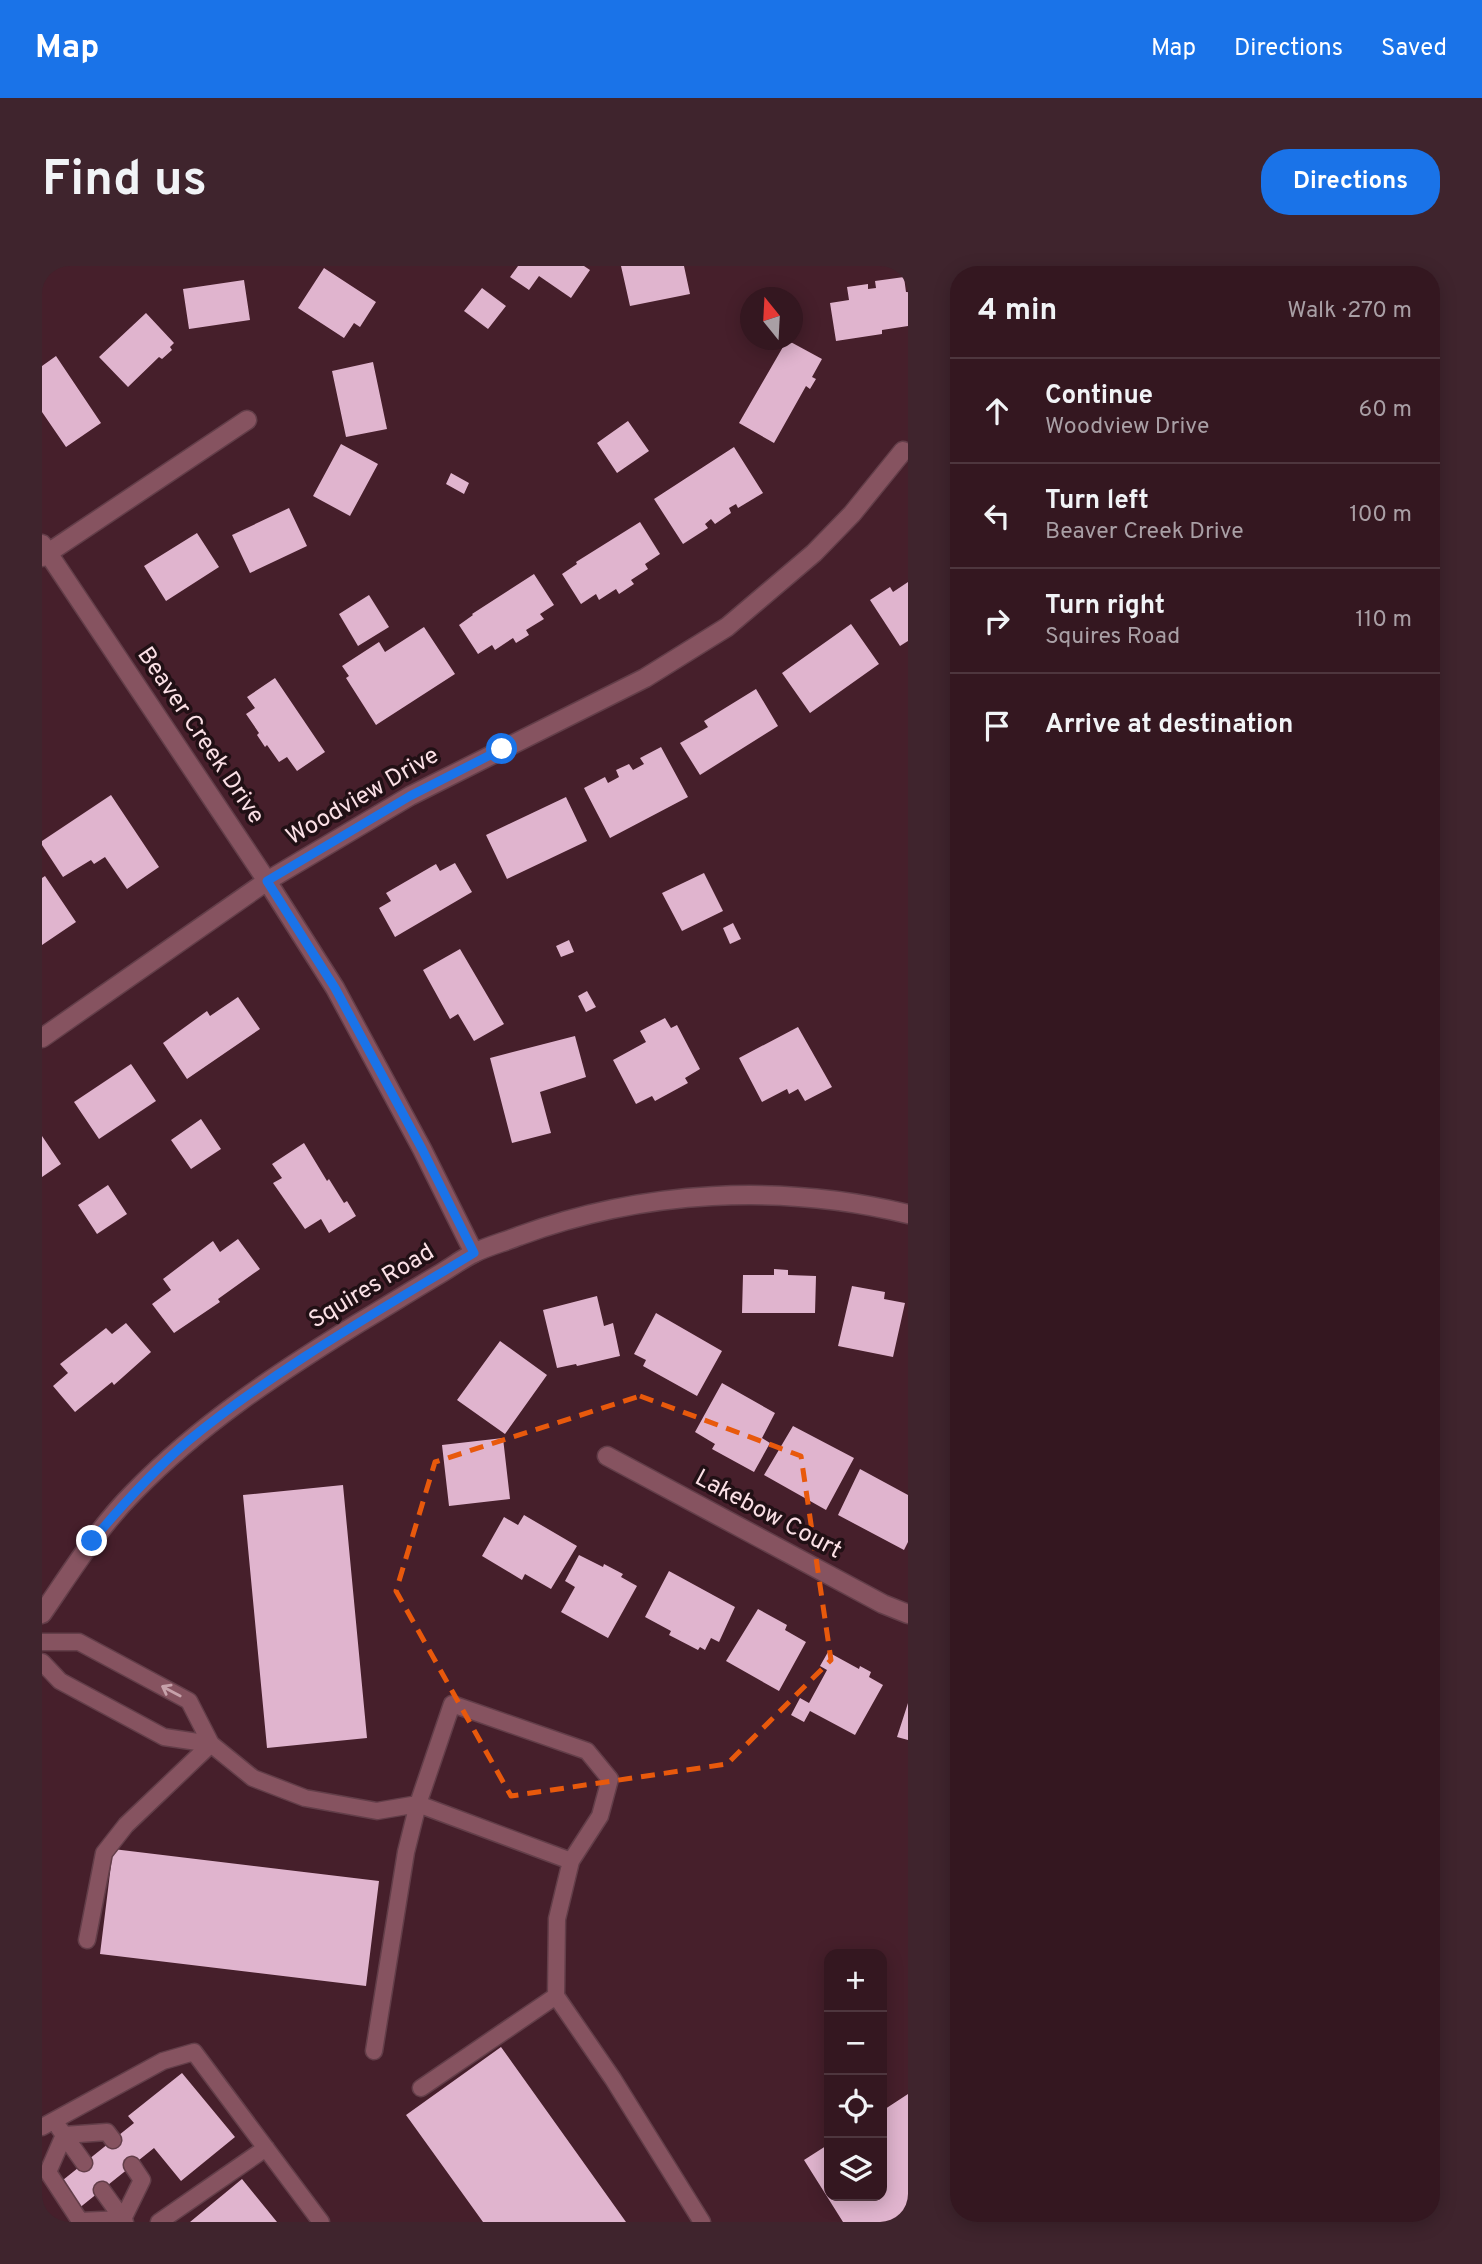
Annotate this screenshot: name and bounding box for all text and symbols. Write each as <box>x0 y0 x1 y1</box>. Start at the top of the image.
text: Map <box>35 28 99 70</box>
text: Map <box>1151 34 1196 64</box>
text: Directions <box>1234 34 1343 64</box>
text: Saved <box>1381 34 1447 64</box>
button: Directions <box>1261 149 1440 215</box>
text: Find us <box>42 151 207 213</box>
north arrow <box>740 287 803 350</box>
text: 4 min <box>978 293 1057 330</box>
text: Walk · 270 m <box>1287 297 1412 326</box>
text: Continue <box>1045 380 1153 413</box>
icon: ahead <box>978 392 1016 430</box>
text: 60 m <box>1359 396 1412 425</box>
text: Woodview Drive <box>1045 413 1209 442</box>
text: Turn left <box>1045 485 1149 518</box>
icon: left <box>978 497 1016 535</box>
text: 100 m <box>1349 501 1412 530</box>
text: Beaver Creek Drive <box>1045 518 1244 547</box>
text: Turn right <box>1045 590 1165 623</box>
icon: right <box>978 602 1016 640</box>
text: 110 m <box>1355 606 1412 635</box>
text: Squires Road <box>1045 623 1180 652</box>
street label: Beaver Creek Drive <box>130 642 270 830</box>
icon: arrive <box>978 707 1016 745</box>
text: Arrive at destination <box>1045 709 1293 742</box>
route start <box>486 733 517 764</box>
street label: Woodview Drive <box>281 741 445 853</box>
street label: Squires Road <box>304 1238 440 1336</box>
street label: Lakebow Court <box>689 1464 847 1566</box>
route end <box>76 1525 107 1556</box>
one-way arrow <box>161 1684 182 1698</box>
map controls <box>824 1949 887 2201</box>
button: + <box>824 1949 887 2012</box>
button: − <box>824 2012 887 2075</box>
button: locate <box>824 2075 887 2138</box>
button: layers <box>824 2138 887 2201</box>

